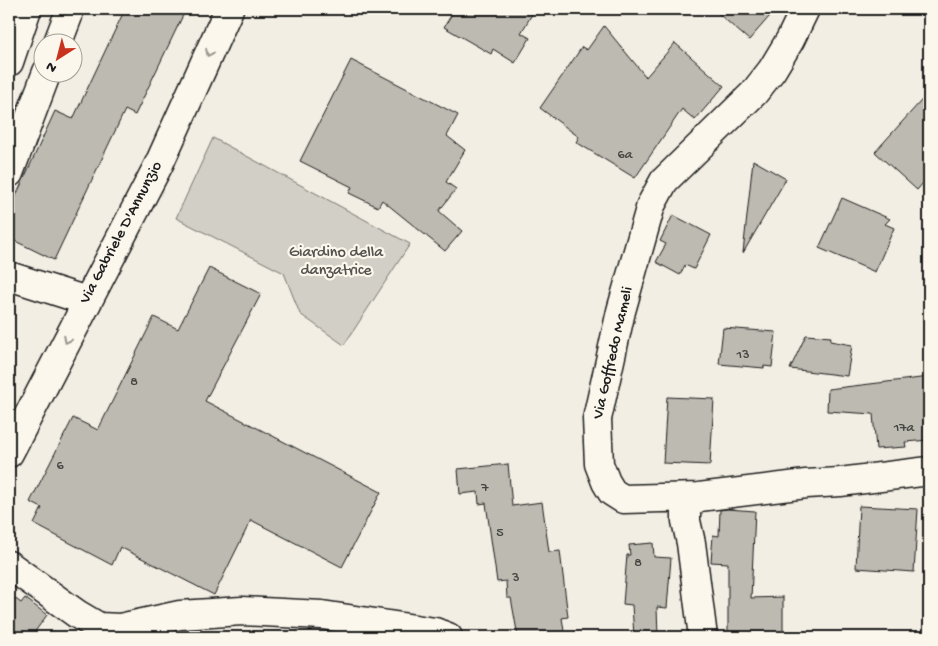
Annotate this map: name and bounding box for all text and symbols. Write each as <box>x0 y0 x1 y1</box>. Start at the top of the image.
north arrow <box>32 32 82 82</box>
one-way arrow <box>205 48 215 57</box>
text: N <box>43 57 61 76</box>
house number: 6a <box>618 147 634 164</box>
street label: Via Gabriele D'Annunzio <box>76 159 168 308</box>
park label: Giardino della danzatrice <box>289 244 384 281</box>
street label: Via Goffredo Mameli <box>589 285 638 422</box>
one-way arrow <box>63 334 73 343</box>
house number: 13 <box>736 347 749 364</box>
house number: 8 <box>130 374 138 391</box>
house number: 17a <box>893 420 916 437</box>
house number: 6 <box>56 458 64 475</box>
house number: 7 <box>480 480 489 497</box>
house number: 5 <box>496 525 504 542</box>
house number: 8 <box>634 555 642 572</box>
house number: 3 <box>511 570 520 587</box>

